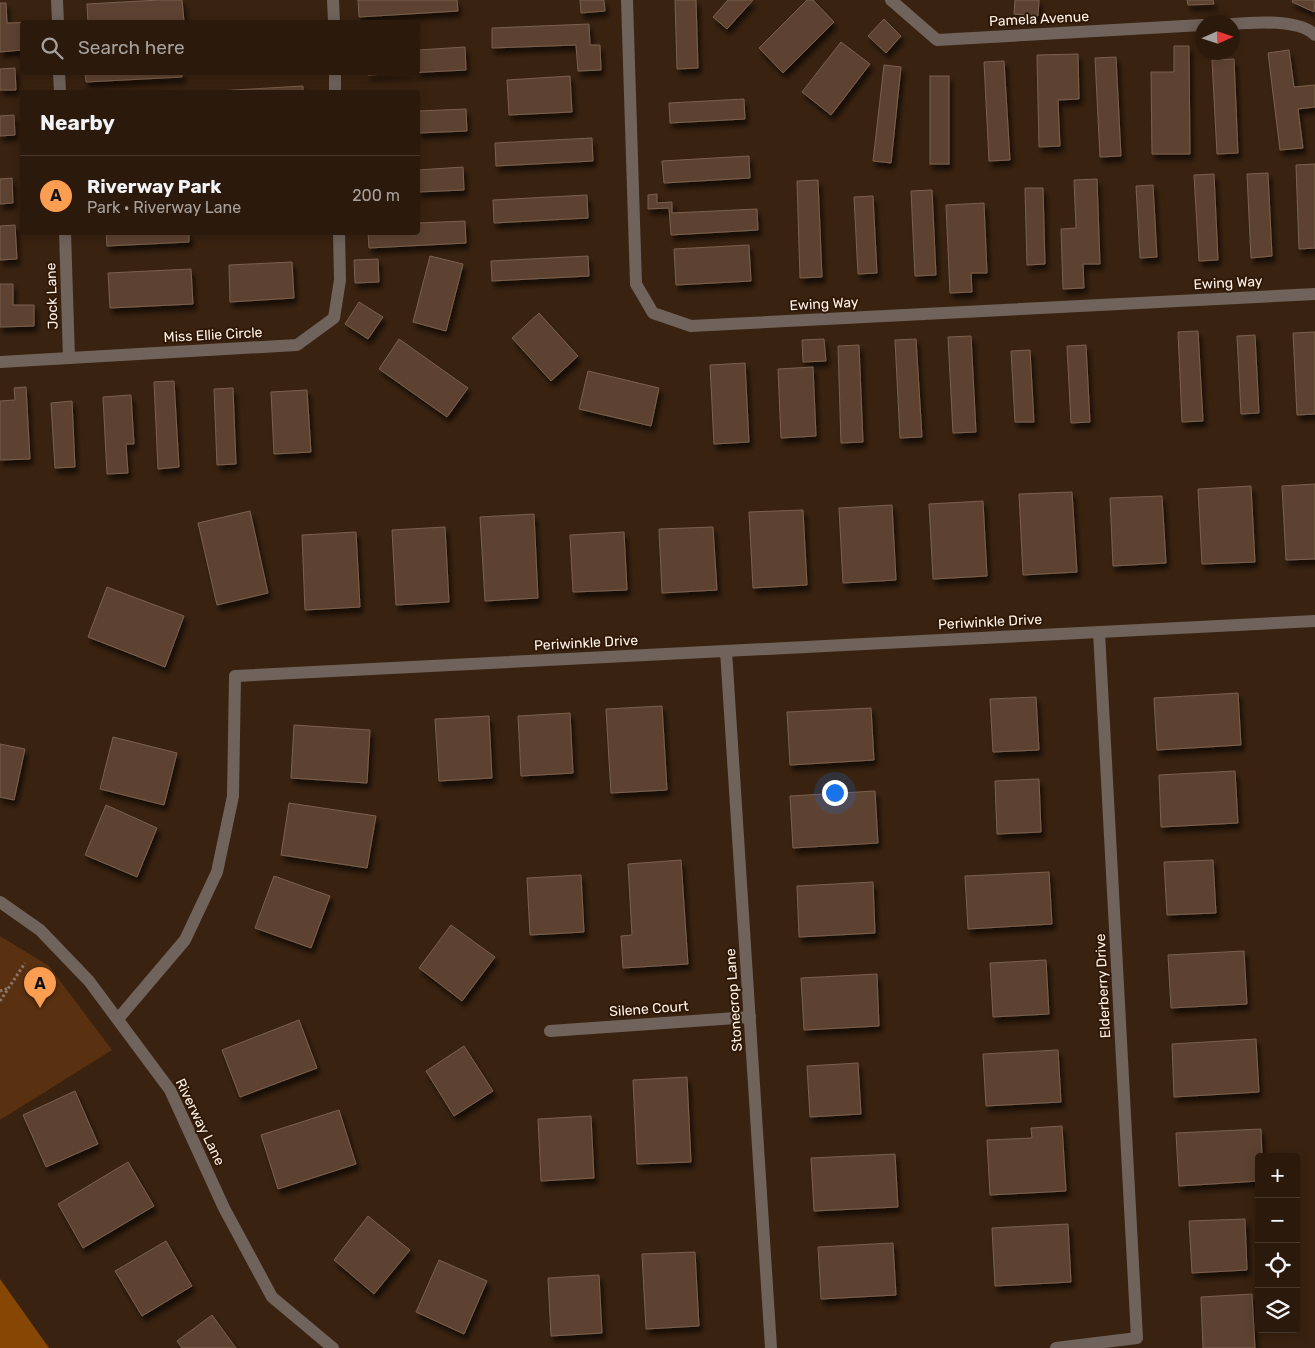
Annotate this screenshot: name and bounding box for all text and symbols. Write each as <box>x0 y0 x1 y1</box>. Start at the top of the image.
street label: Pamela Avenue <box>989 8 1090 30</box>
north arrow <box>1195 15 1240 60</box>
search box <box>20 20 420 75</box>
icon: search <box>38 34 66 62</box>
text: Search here <box>78 36 185 59</box>
text: Nearby <box>40 110 115 135</box>
text: Riverway Park <box>87 175 221 198</box>
text: A <box>50 186 62 205</box>
text: 200 m <box>352 186 400 205</box>
text: Park · Riverway Lane <box>87 198 241 217</box>
street label: Jock Lane <box>42 262 62 330</box>
street label: Ewing Way <box>1193 273 1263 293</box>
street label: Ewing Way <box>789 294 859 314</box>
street label: Miss Ellie Circle <box>163 324 263 346</box>
street label: Periwinkle Drive <box>938 611 1043 633</box>
street label: Periwinkle Drive <box>534 632 639 654</box>
your location <box>822 780 848 806</box>
street label: Elderberry Drive <box>1092 933 1114 1039</box>
street label: Stonecrop Lane <box>722 948 746 1052</box>
pin: A <box>24 967 56 1008</box>
street label: Silene Court <box>609 998 690 1020</box>
street label: Riverway Lane <box>172 1076 228 1168</box>
map controls <box>1255 1153 1300 1333</box>
button: + <box>1255 1153 1300 1198</box>
button: − <box>1255 1198 1300 1243</box>
button: locate <box>1255 1243 1300 1288</box>
button: layers <box>1255 1288 1300 1333</box>

